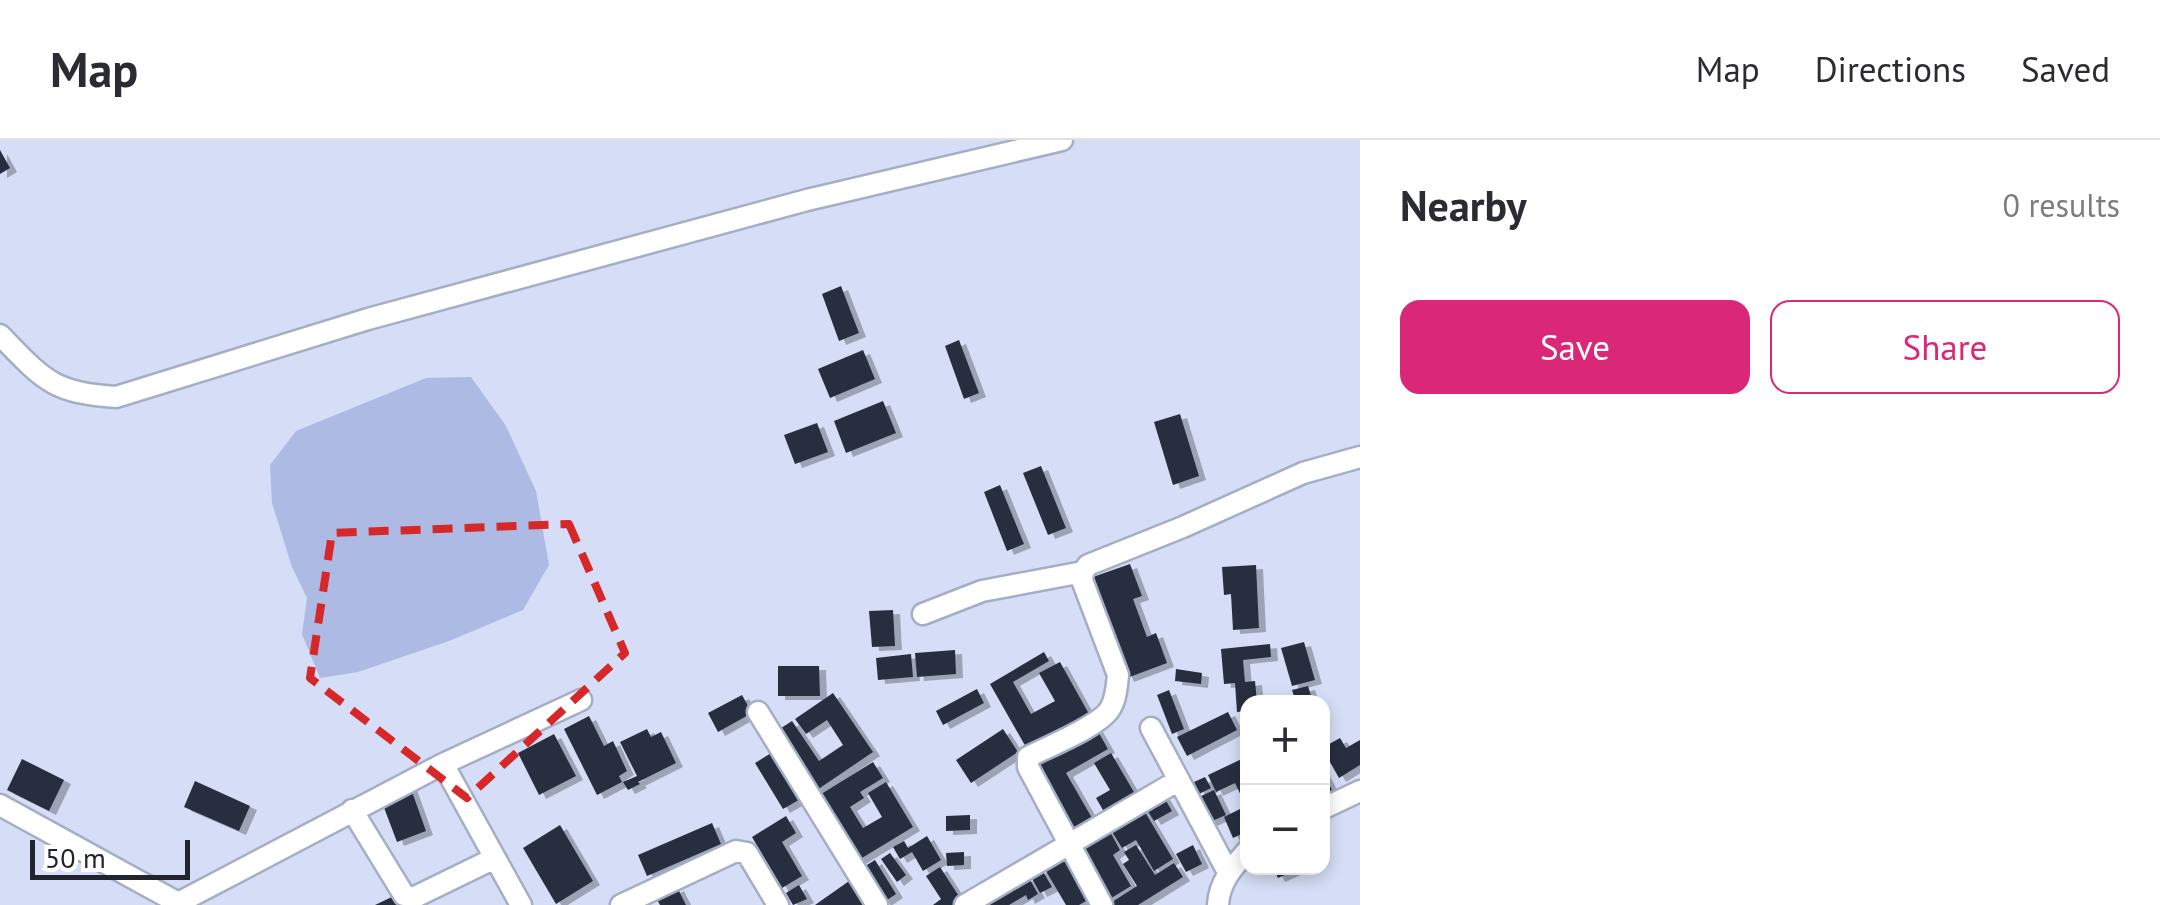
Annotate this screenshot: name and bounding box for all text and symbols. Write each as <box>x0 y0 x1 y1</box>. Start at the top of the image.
text: Map <box>50 38 138 100</box>
text: Map <box>1696 46 1760 92</box>
text: Directions <box>1815 46 1966 92</box>
text: Saved <box>2021 46 2110 92</box>
text: Nearby <box>1400 178 1527 233</box>
text: 0 results <box>2002 184 2120 226</box>
button: Save <box>1400 300 1750 394</box>
button: Share <box>1770 300 2120 394</box>
map controls <box>1240 695 1330 875</box>
button: + <box>1240 695 1330 785</box>
button: − <box>1240 785 1330 875</box>
scale bar <box>30 835 190 880</box>
text: 50 m <box>45 839 106 876</box>

